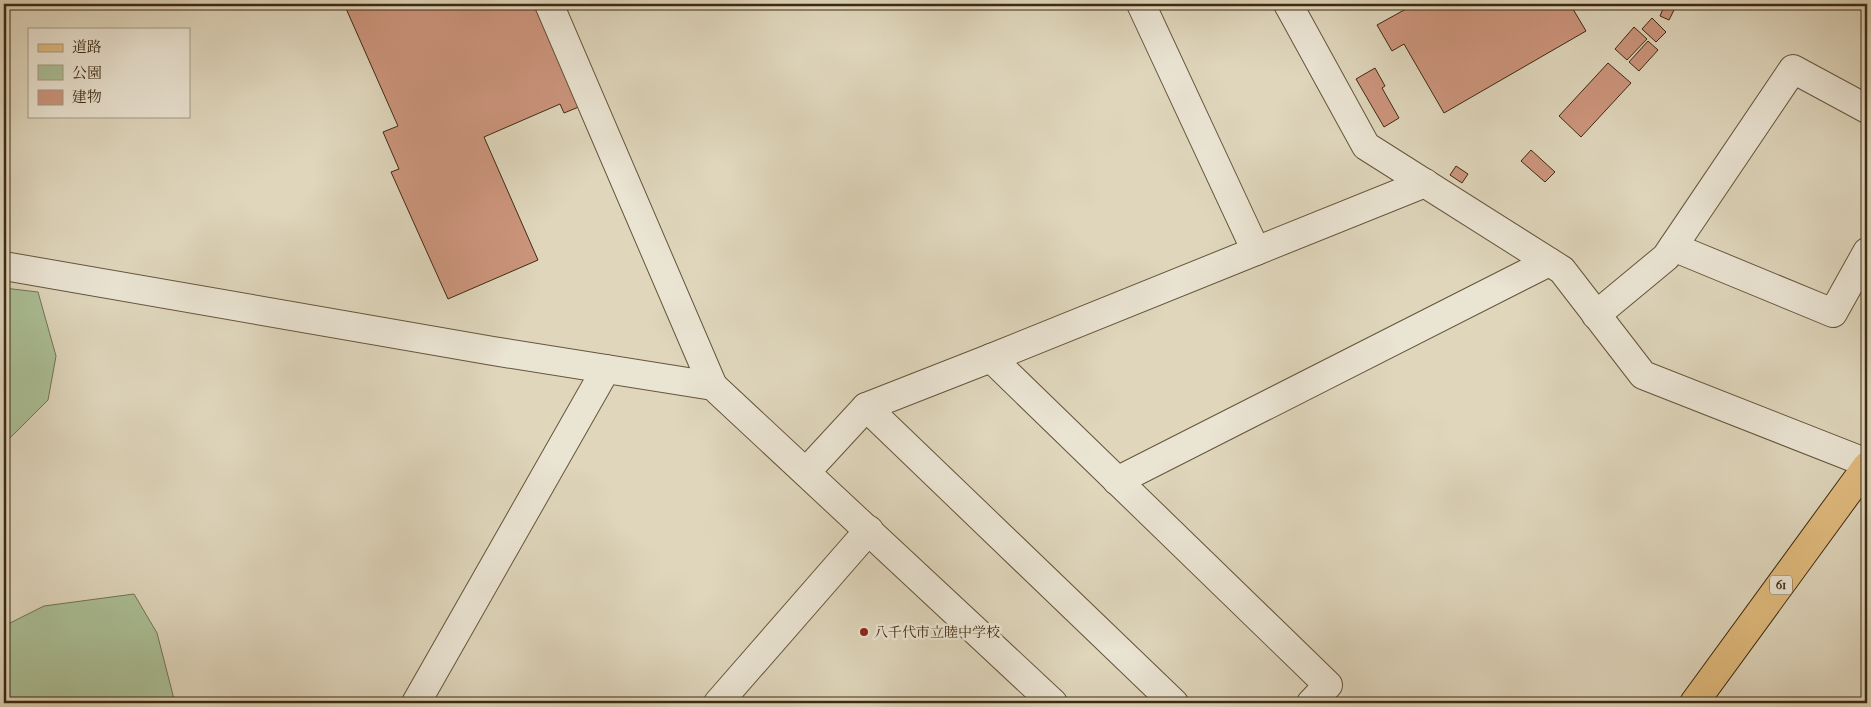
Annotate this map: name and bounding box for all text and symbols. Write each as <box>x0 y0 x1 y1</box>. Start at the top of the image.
legend <box>28 28 190 118</box>
text: 道路 <box>72 38 102 56</box>
text: 公園 <box>72 64 102 82</box>
text: 建物 <box>72 88 102 106</box>
road number: 61 <box>1770 576 1792 594</box>
place label: 八千代市立睦中学校 <box>874 624 1000 641</box>
marker: 八千代市立睦中学校 <box>858 626 870 638</box>

